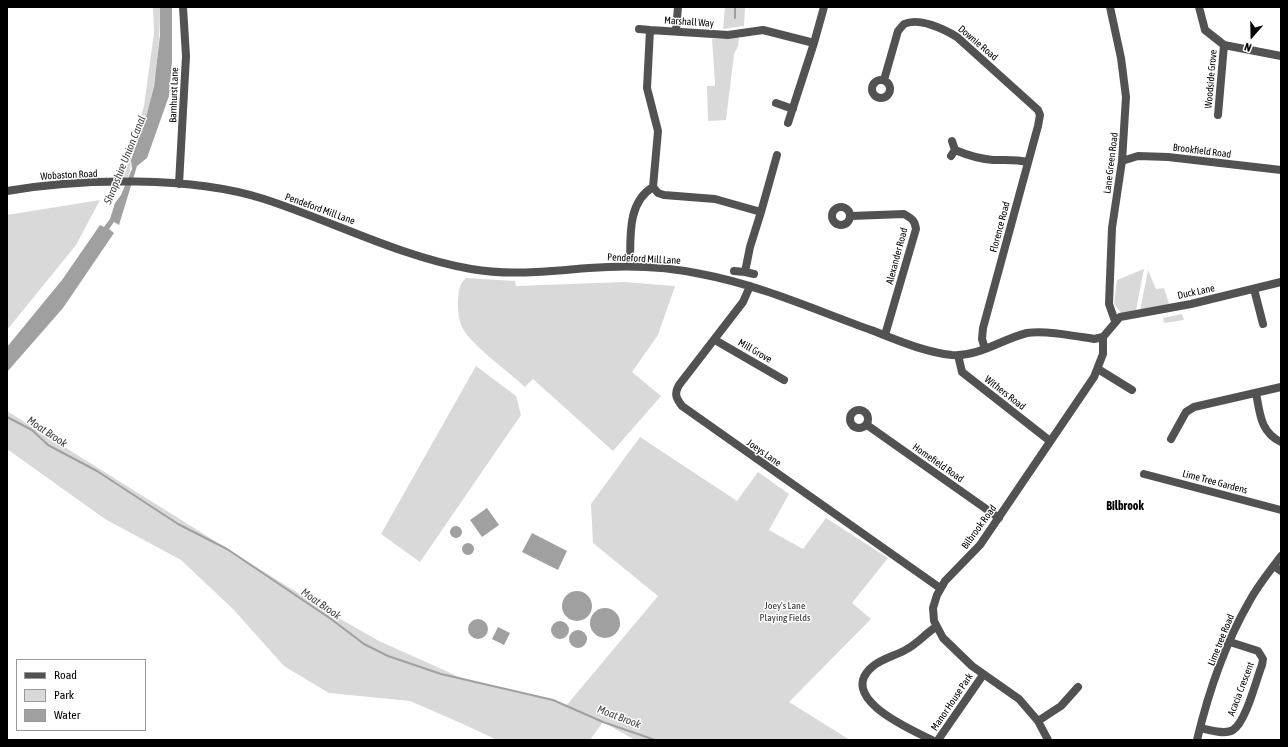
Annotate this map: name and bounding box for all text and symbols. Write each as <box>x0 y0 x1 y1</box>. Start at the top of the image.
street label: Marshall Way <box>664 14 714 30</box>
north arrow <box>1232 16 1272 56</box>
street label: Downie Road <box>956 23 1000 63</box>
text: N <box>1243 41 1253 54</box>
street label: Woodside Grove <box>1202 49 1220 109</box>
street label: Barnhurst Lane <box>167 67 181 123</box>
water label: Shropshire Union Canal <box>101 114 149 206</box>
street label: Lane Green Road <box>1101 132 1121 194</box>
street label: Brookfield Road <box>1172 141 1232 161</box>
street label: Wobaston Road <box>40 168 98 182</box>
street label: Pendeford Mill Lane <box>283 191 357 227</box>
street label: Florence Road <box>987 200 1013 254</box>
street label: Alexander Road <box>884 226 910 286</box>
street label: Pendeford Mill Lane <box>607 251 681 267</box>
street label: Duck Lane <box>1176 282 1216 302</box>
street label: Mill Grove <box>736 337 774 365</box>
street label: Withers Road <box>982 373 1028 413</box>
water label: Moat Brook <box>24 414 70 450</box>
street label: Joeys Lane <box>744 437 784 469</box>
street label: Homefield Road <box>910 441 966 485</box>
street label: Lime Tree Gardens <box>1181 468 1249 496</box>
district label: Bilbrook <box>1106 499 1144 513</box>
street label: Bilbrook Road <box>959 503 999 551</box>
water label: Moat Brook <box>299 586 343 622</box>
park label: Joey's Lane Playing Fields <box>760 600 810 624</box>
street label: Lime tree Road <box>1205 612 1237 668</box>
legend <box>16 659 146 731</box>
street label: Acacia Crescent <box>1225 660 1257 718</box>
text: Road <box>54 668 77 682</box>
street label: Manor House Park <box>928 671 976 733</box>
text: Park <box>54 688 74 702</box>
water label: Moat Brook <box>595 703 643 731</box>
text: Water <box>54 708 80 722</box>

